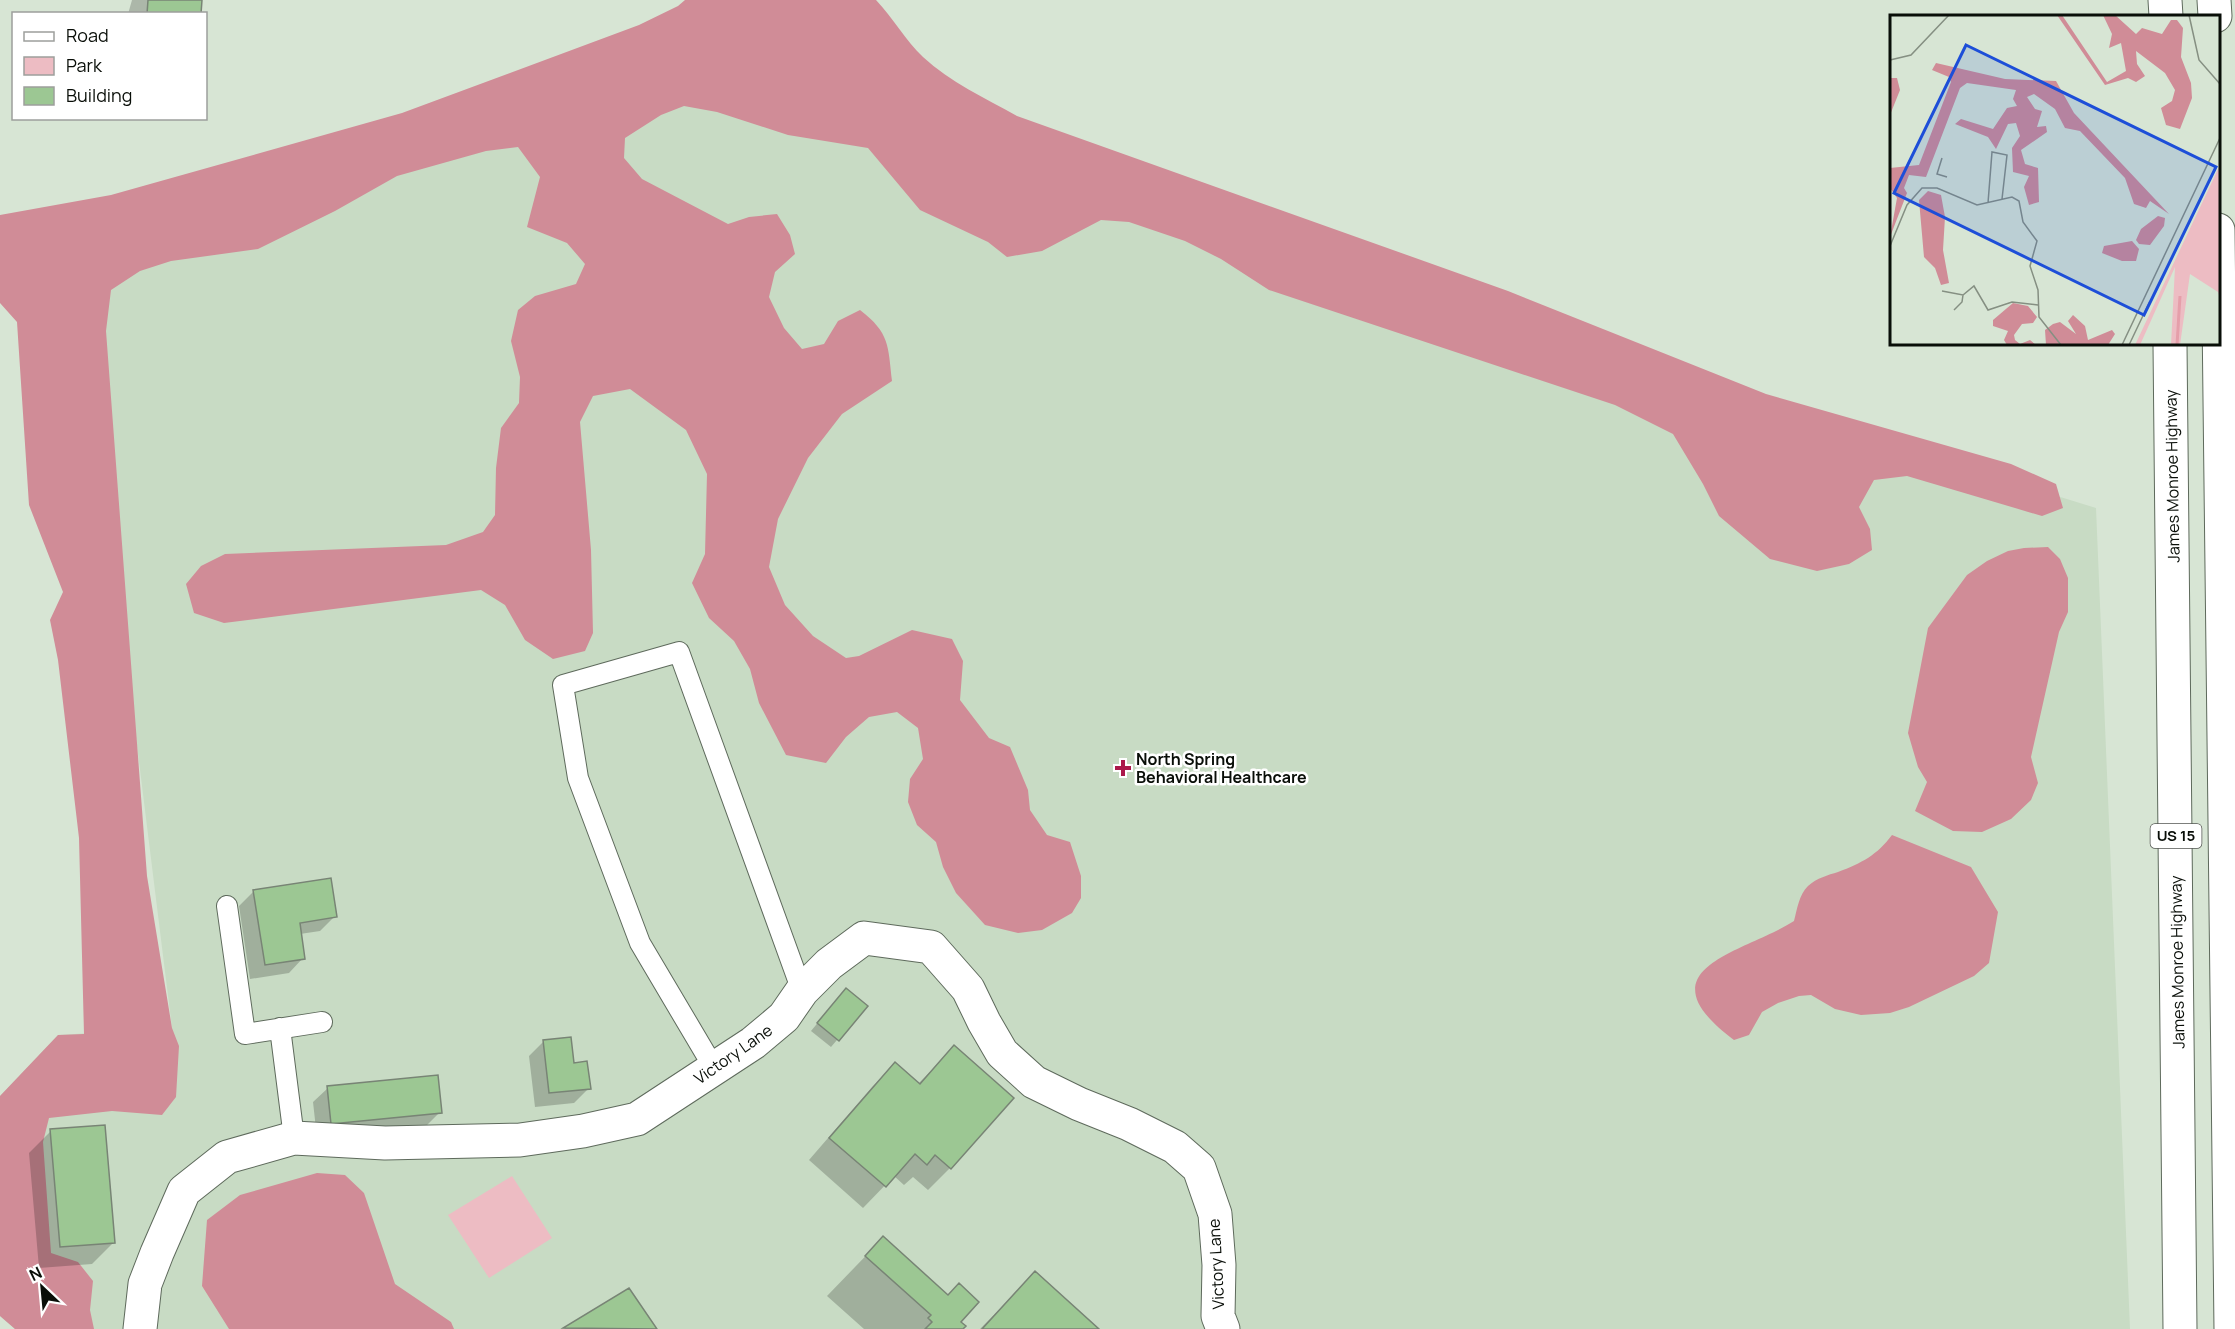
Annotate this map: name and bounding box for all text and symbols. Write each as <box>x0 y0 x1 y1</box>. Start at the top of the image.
legend <box>12 12 207 120</box>
inset map <box>1890 15 2220 345</box>
text: Road <box>66 23 109 47</box>
text: Park <box>66 53 103 77</box>
text: Building <box>66 83 132 107</box>
street label: James Monroe Highway <box>2159 389 2185 563</box>
place label: North Spring Behavioral Healthcare <box>1136 748 1307 788</box>
marker: North Spring Behavioral Healthcare <box>1114 759 1132 777</box>
road number: US 15 <box>2150 824 2202 848</box>
street label: James Monroe Highway <box>2164 875 2190 1049</box>
street label: Victory Lane <box>690 1019 776 1089</box>
street label: Victory Lane <box>1203 1218 1229 1310</box>
north arrow <box>12 1257 72 1317</box>
text: N <box>25 1261 45 1286</box>

